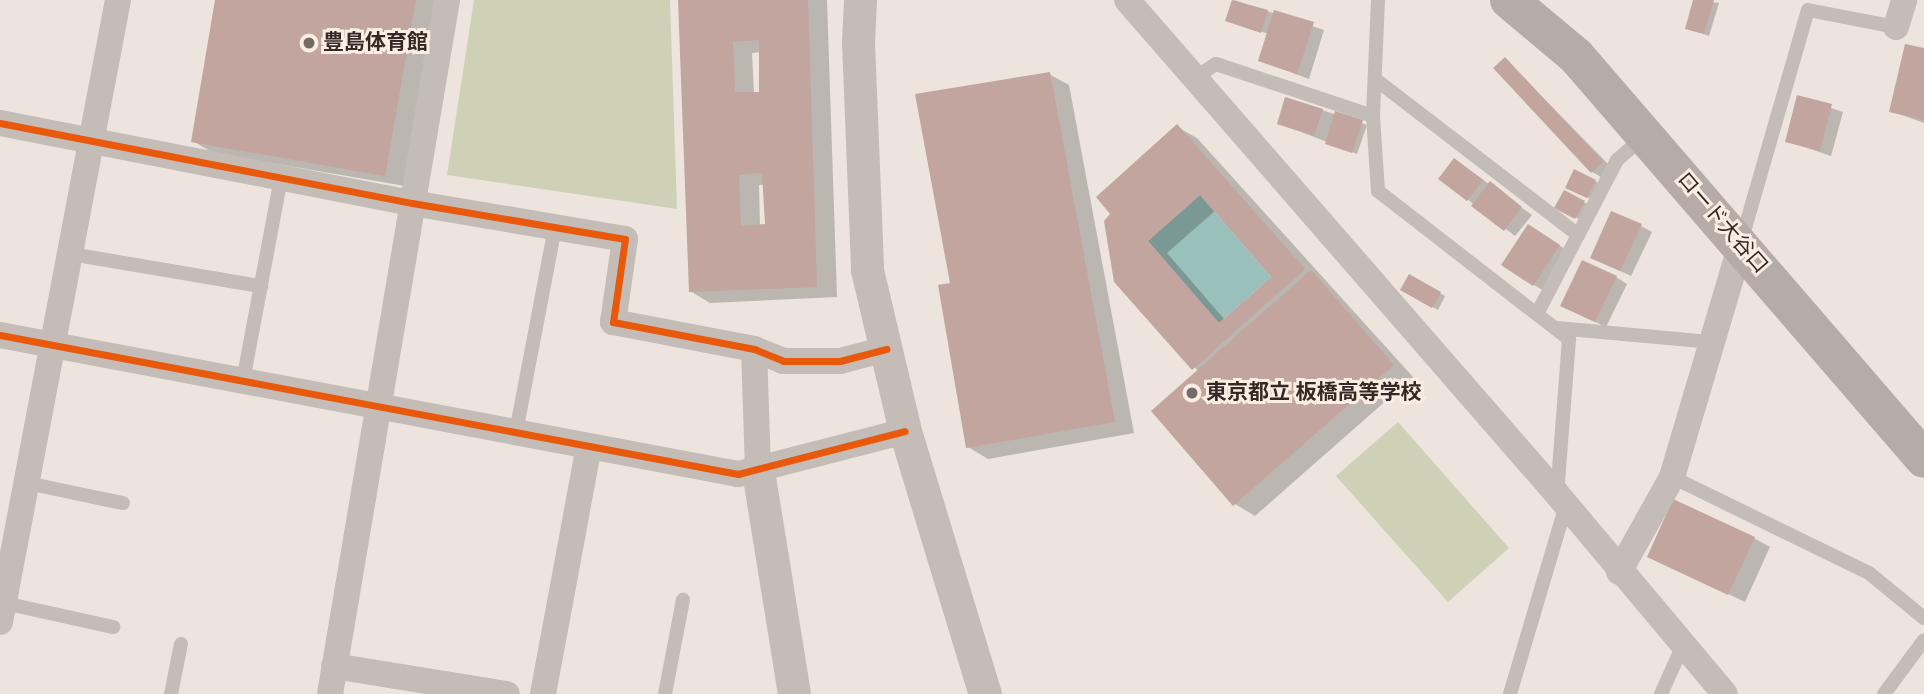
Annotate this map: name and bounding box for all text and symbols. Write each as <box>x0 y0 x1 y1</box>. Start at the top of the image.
place label: 豊島体育館 <box>323 30 428 56</box>
marker: 豊島体育館 <box>301 35 317 51</box>
street label: ロード大谷口 <box>1671 167 1773 279</box>
place label: 東京都立 板橋高等学校 <box>1206 380 1421 406</box>
marker: 東京都立 板橋高等学校 <box>1184 385 1200 401</box>

